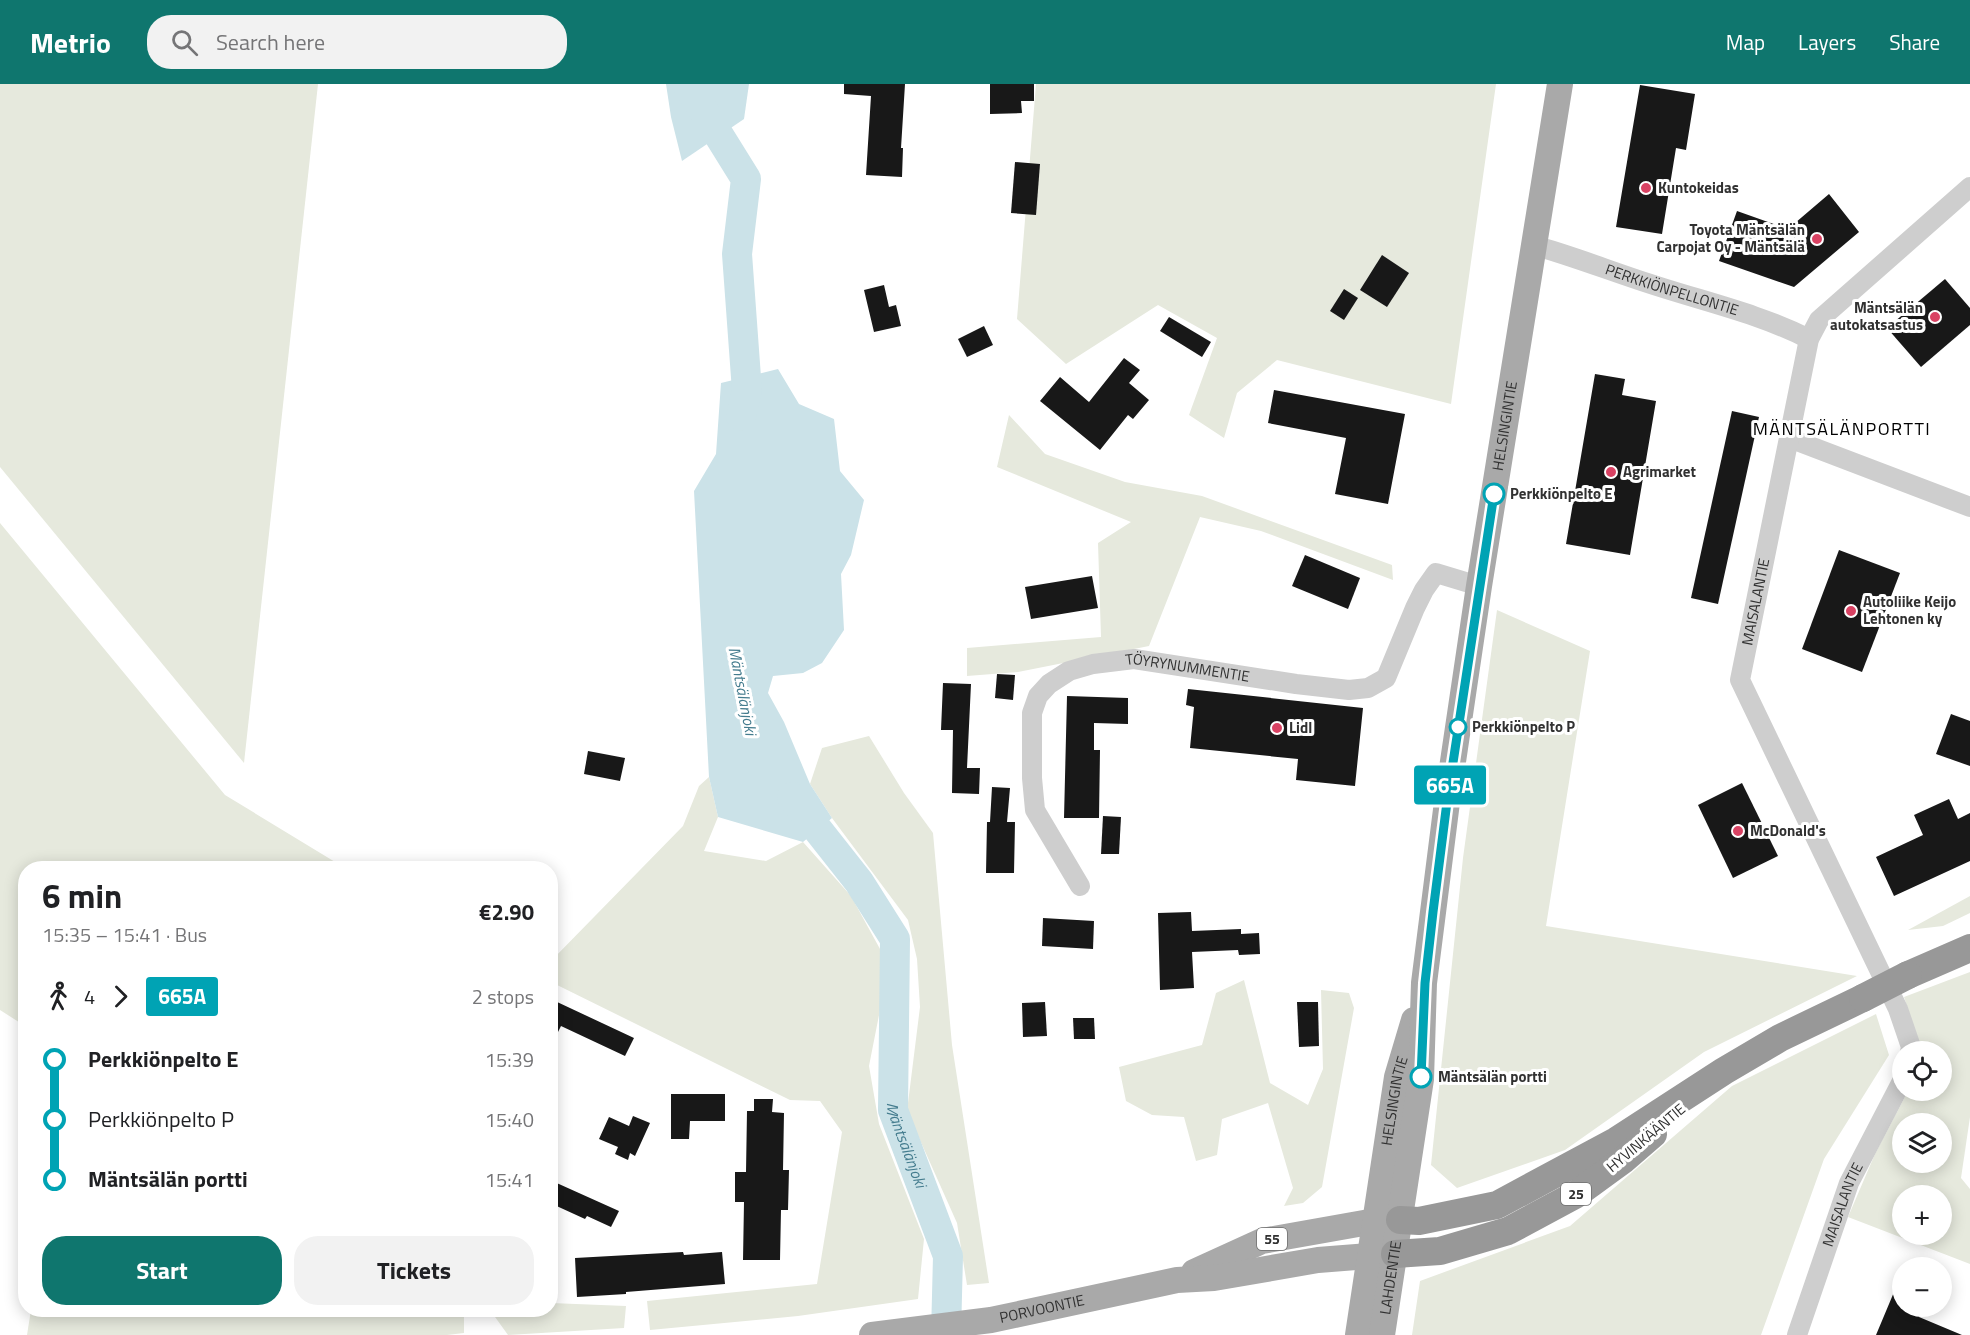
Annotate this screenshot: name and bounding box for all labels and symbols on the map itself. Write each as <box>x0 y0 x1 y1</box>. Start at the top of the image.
place label: Kuntokeidas <box>1658 176 1739 199</box>
marker: Kuntokeidas <box>1639 181 1653 195</box>
place label: Toyota Mäntsälän Carpojat Oy - Mäntsälä <box>1656 218 1805 258</box>
marker: Toyota Mäntsälän Carpojat Oy - Mäntsälä <box>1810 232 1824 246</box>
street label: PERKKIÖNPELLONTIE <box>1602 257 1742 321</box>
place label: Mäntsälän autokatsastus <box>1830 296 1923 336</box>
marker: Mäntsälän autokatsastus <box>1928 310 1942 324</box>
street label: HELSINGINTIE <box>1486 379 1523 472</box>
district label: MÄNTSÄLÄNPORTTI <box>1753 415 1931 442</box>
place label: Agrimarket <box>1623 460 1696 483</box>
marker: Agrimarket <box>1604 465 1618 479</box>
place label: Perkkiönpelto E <box>1510 482 1613 505</box>
marker: Perkkiönpelto E <box>1483 483 1505 505</box>
street label: MAISALANTIE <box>1735 556 1775 647</box>
place label: Autoliike Keijo Lehtonen ky <box>1863 590 1956 630</box>
marker: Autoliike Keijo Lehtonen ky <box>1844 604 1858 618</box>
water label: Mäntsälänjoki <box>723 645 764 739</box>
street label: TÖYRYNUMMENTIE <box>1124 647 1251 688</box>
place label: Perkkiönpelto P <box>1472 715 1575 738</box>
place label: Lidl <box>1289 716 1312 739</box>
marker: Perkkiönpelto P <box>1449 718 1467 736</box>
marker: Lidl <box>1270 721 1284 735</box>
line badge: 665A <box>1408 766 1492 804</box>
place label: McDonald's <box>1750 819 1826 842</box>
marker: McDonald's <box>1731 824 1745 838</box>
street label: HELSINGINTIE <box>1375 1053 1414 1147</box>
place label: Mäntsälän portti <box>1438 1065 1547 1088</box>
marker: Mäntsälän portti <box>1410 1066 1432 1088</box>
street label: HYVINKÄÄNTIE <box>1601 1098 1690 1178</box>
water label: Mäntsälänjoki <box>881 1103 934 1193</box>
street label: MAISALANTIE <box>1816 1158 1869 1250</box>
road number: 25 <box>1561 1183 1591 1205</box>
road number: 55 <box>1257 1228 1287 1250</box>
street label: LAHDENTIE <box>1373 1239 1407 1316</box>
street label: PORVOONTIE <box>997 1288 1086 1329</box>

